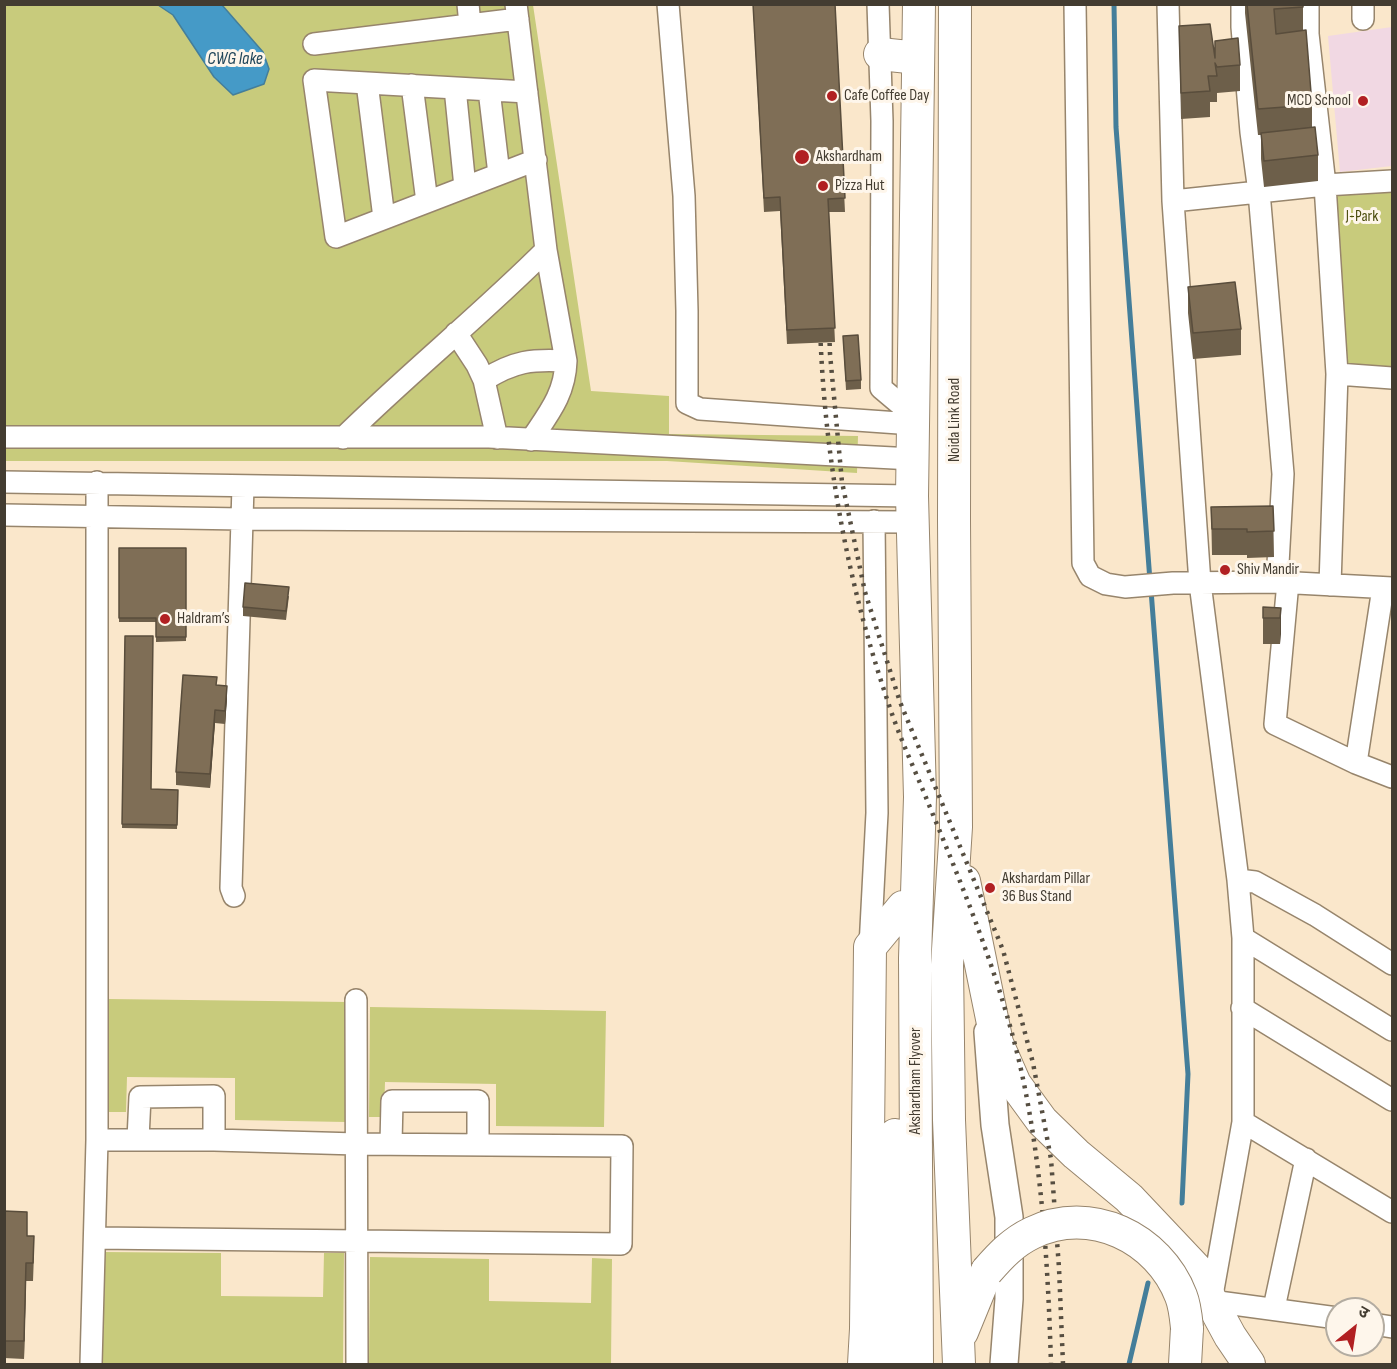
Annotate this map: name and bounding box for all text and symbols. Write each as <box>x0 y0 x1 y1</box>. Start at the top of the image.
water label: CWG lake <box>207 48 263 70</box>
place label: Cafe Coffee Day <box>844 86 929 106</box>
marker: Cafe Coffee Day <box>825 89 839 103</box>
place label: MCD School <box>1287 91 1351 111</box>
marker: MCD School <box>1356 94 1370 108</box>
place label: Akshardham <box>816 147 882 167</box>
marker: Akshardham <box>793 148 811 166</box>
place label: Pizza Hut <box>835 176 885 196</box>
marker: Pizza Hut <box>816 179 830 193</box>
park label: J-Park <box>1346 207 1378 227</box>
street label: Noida Link Road <box>945 378 965 462</box>
place label: Shiv Mandir <box>1237 560 1299 580</box>
marker: Shiv Mandir <box>1218 563 1232 577</box>
place label: Haldram’s <box>177 609 230 629</box>
marker: Haldram’s <box>158 612 172 626</box>
place label: Akshardam Pillar 36 Bus Stand <box>1002 869 1090 907</box>
marker: Akshardam Pillar 36 Bus Stand <box>983 881 997 895</box>
street label: Akshardham Flyover <box>906 1027 926 1135</box>
north arrow <box>1325 1297 1385 1357</box>
text: उ <box>1354 1302 1372 1323</box>

